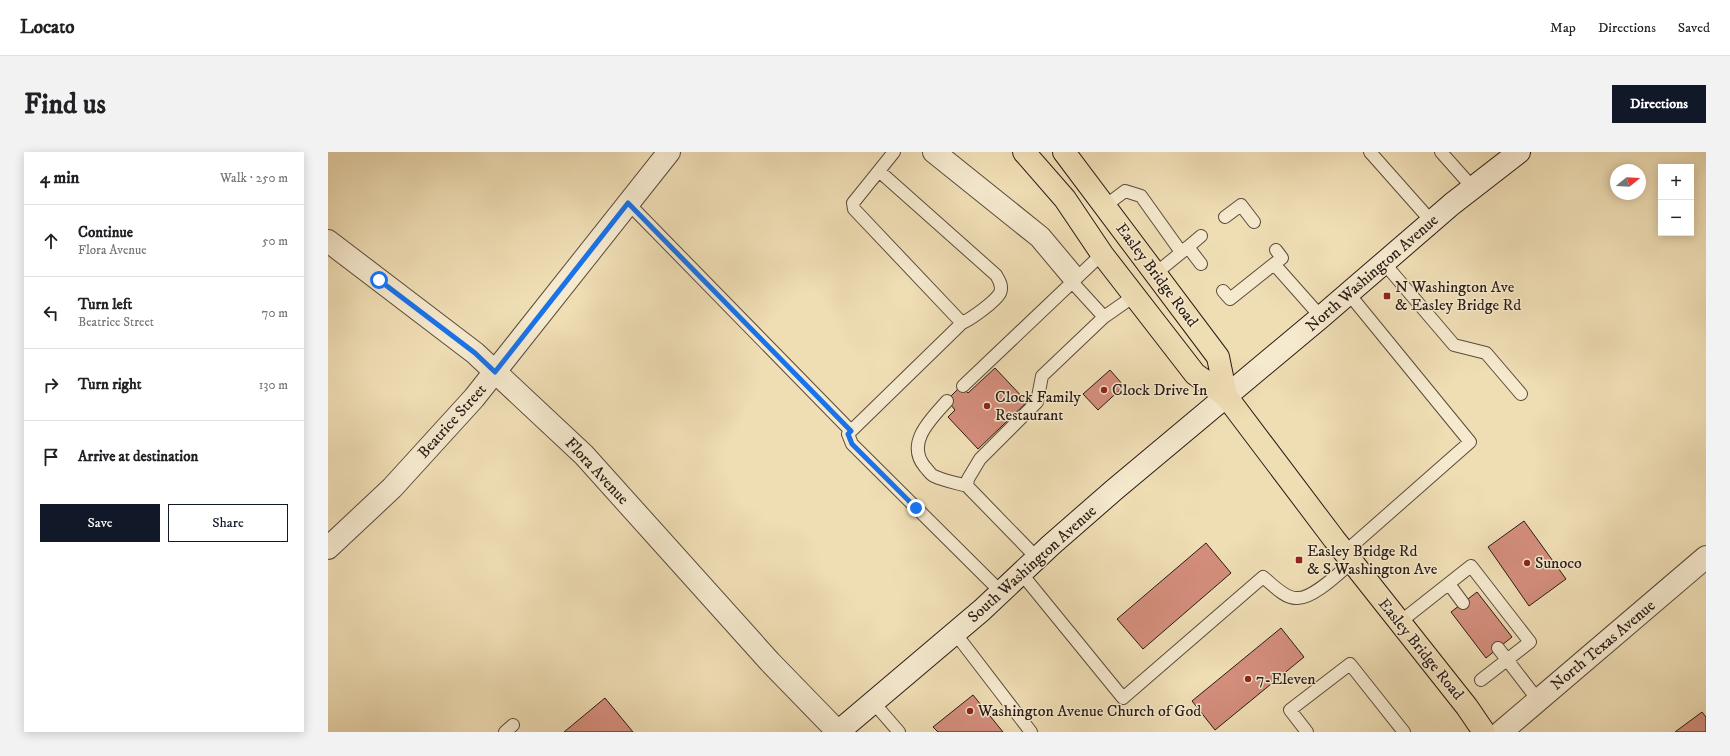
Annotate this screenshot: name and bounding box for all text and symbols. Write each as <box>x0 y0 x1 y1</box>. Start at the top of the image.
text: Locato <box>20 16 75 39</box>
text: Map <box>1550 19 1576 37</box>
text: Directions <box>1598 19 1656 37</box>
text: Saved <box>1678 19 1710 37</box>
button: Directions <box>1612 85 1706 123</box>
text: Find us <box>24 87 106 122</box>
north arrow <box>1610 164 1646 200</box>
map controls <box>1658 164 1694 236</box>
button: + <box>1658 164 1694 200</box>
text: 4 min <box>40 167 79 189</box>
text: Walk · 250 m <box>220 170 288 186</box>
button: − <box>1658 200 1694 236</box>
street label: North Washington Avenue <box>1302 210 1443 336</box>
street label: Easley Bridge Road <box>1111 219 1203 331</box>
text: Continue <box>78 223 133 242</box>
icon: ahead <box>40 230 62 252</box>
text: 50 m <box>262 233 288 249</box>
text: Flora Avenue <box>78 242 147 258</box>
route start <box>370 271 388 289</box>
place label: N Washington Ave & Easley Bridge Rd <box>1395 277 1521 315</box>
marker: N Washington Ave & Easley Bridge Rd <box>1382 291 1392 301</box>
text: Turn left <box>78 295 132 314</box>
icon: left <box>40 302 62 324</box>
text: 70 m <box>262 305 288 321</box>
text: Beatrice Street <box>78 314 154 330</box>
icon: right <box>40 374 62 396</box>
text: Turn right <box>78 375 141 394</box>
text: 130 m <box>259 377 288 393</box>
street label: Beatrice Street <box>413 380 491 462</box>
place label: Clock Drive In <box>1112 380 1208 400</box>
marker: Clock Drive In <box>1099 385 1109 395</box>
place label: Clock Family Restaurant <box>995 387 1081 425</box>
marker: Clock Family Restaurant <box>982 401 992 411</box>
street label: Flora Avenue <box>561 433 633 509</box>
icon: arrive <box>40 446 62 468</box>
text: Arrive at destination <box>78 447 198 466</box>
route end <box>907 499 925 517</box>
street label: South Washington Avenue <box>964 501 1101 627</box>
button: Save <box>40 504 160 542</box>
button: Share <box>168 504 288 542</box>
place label: Easley Bridge Rd & S Washington Ave <box>1307 541 1438 579</box>
place label: Sunoco <box>1535 553 1582 573</box>
marker: Easley Bridge Rd & S Washington Ave <box>1294 555 1304 565</box>
marker: Sunoco <box>1522 558 1532 568</box>
street label: Easley Bridge Road <box>1374 594 1468 704</box>
street label: North Texas Avenue <box>1547 595 1660 694</box>
place label: 7-Eleven <box>1256 669 1316 689</box>
marker: 7-Eleven <box>1243 674 1253 684</box>
place label: Washington Avenue Church of God <box>977 701 1201 721</box>
marker: Washington Avenue Church of God <box>965 706 975 716</box>

